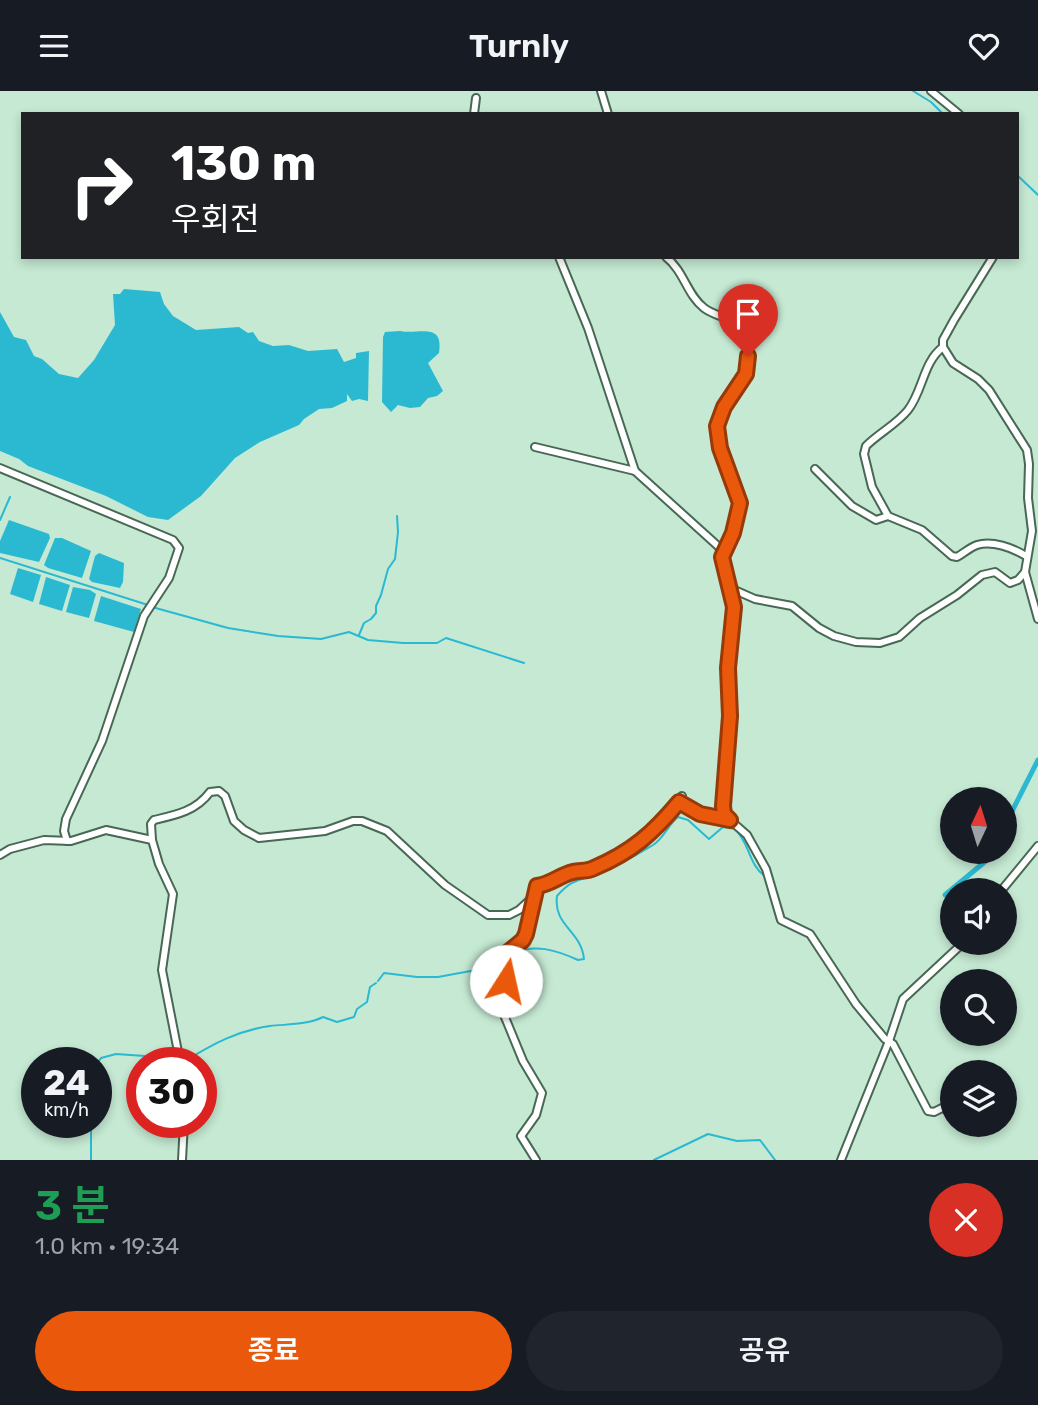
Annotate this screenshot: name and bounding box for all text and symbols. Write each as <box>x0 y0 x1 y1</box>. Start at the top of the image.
icon: menu <box>35 27 73 65</box>
text: Turnly <box>469 27 569 65</box>
icon: heart <box>965 27 1003 65</box>
text: 130 m <box>171 134 316 192</box>
icon: right <box>56 140 147 231</box>
text: 우회전 <box>171 200 259 238</box>
pin <box>718 284 778 356</box>
icon: arrive <box>729 295 767 333</box>
north arrow <box>940 787 1017 865</box>
map controls <box>940 787 1017 1137</box>
button: sound <box>940 878 1017 955</box>
position arrow <box>469 944 543 1018</box>
button: search <box>940 969 1017 1046</box>
speed limit sign: 30 <box>126 1047 217 1138</box>
button: layers <box>940 1060 1017 1137</box>
text: 24 <box>43 1062 90 1104</box>
text: km/h <box>44 1099 89 1121</box>
text: 3 분 <box>35 1181 110 1231</box>
button: close <box>929 1183 1003 1257</box>
text: 1.0 km · 19:34 <box>35 1232 179 1260</box>
button: 종료 <box>35 1311 512 1391</box>
button: 공유 <box>526 1311 1003 1391</box>

